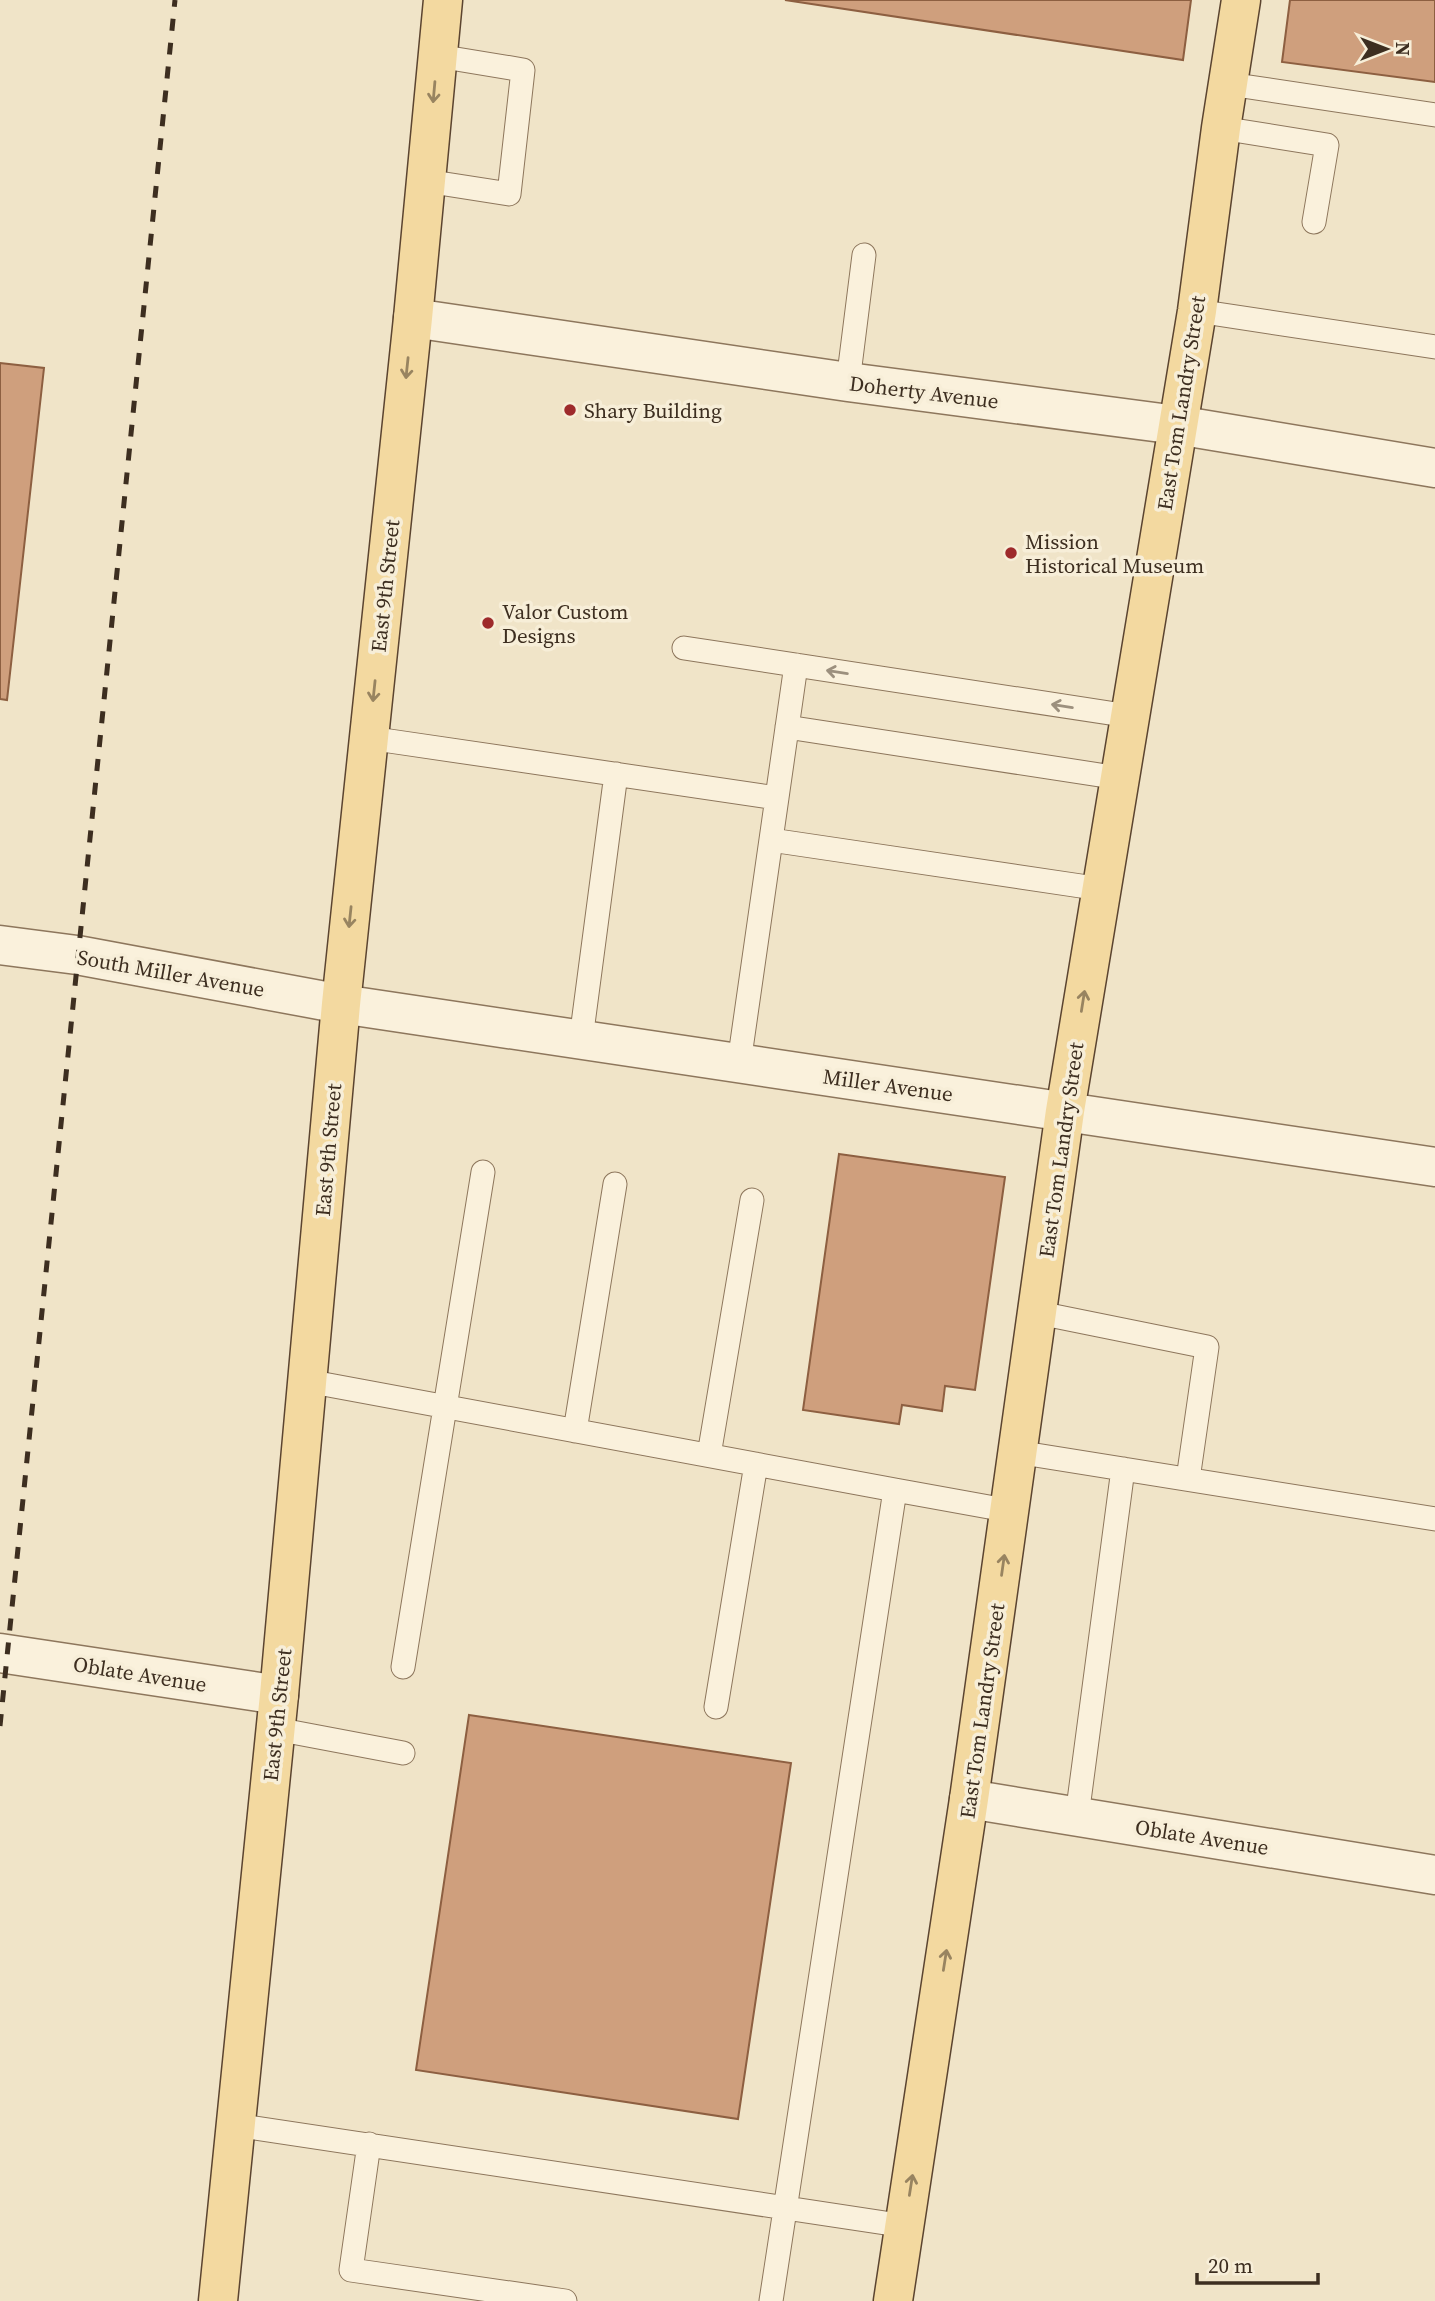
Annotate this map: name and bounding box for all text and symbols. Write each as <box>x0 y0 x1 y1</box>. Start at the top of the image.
north arrow <box>1351 14 1421 84</box>
text: N <box>1390 42 1416 56</box>
one-way arrow <box>428 81 441 103</box>
street label: East Tom Landry Street <box>1150 293 1212 512</box>
one-way arrow <box>401 356 414 378</box>
street label: Doherty Avenue <box>848 368 1000 416</box>
place label: Shary Building <box>584 396 722 425</box>
marker: Shary Building <box>562 402 578 418</box>
street label: East 9th Street <box>364 518 406 654</box>
place label: Mission Historical Museum <box>1025 527 1204 580</box>
marker: Mission Historical Museum <box>1003 545 1019 561</box>
place label: Valor Custom Designs <box>502 597 628 650</box>
marker: Valor Custom Designs <box>480 615 496 631</box>
one-way arrow <box>826 665 849 678</box>
one-way arrow <box>367 679 380 702</box>
one-way arrow <box>1051 699 1074 712</box>
one-way arrow <box>343 906 356 928</box>
street label: South Miller Avenue <box>75 942 267 1004</box>
one-way arrow <box>1077 990 1090 1013</box>
street label: East Tom Landry Street <box>1032 1040 1090 1260</box>
street label: Miller Avenue <box>821 1062 955 1108</box>
street label: East 9th Street <box>308 1082 348 1218</box>
one-way arrow <box>996 1555 1009 1577</box>
street label: East Tom Landry Street <box>953 1601 1011 1821</box>
street label: East 9th Street <box>256 1647 298 1783</box>
street label: Oblate Avenue <box>71 1649 209 1699</box>
street label: Oblate Avenue <box>1133 1812 1271 1862</box>
one-way arrow <box>939 1949 952 1972</box>
one-way arrow <box>905 2174 918 2197</box>
scale bar <box>1197 2242 1318 2286</box>
text: 20 m <box>1208 2251 1253 2280</box>

